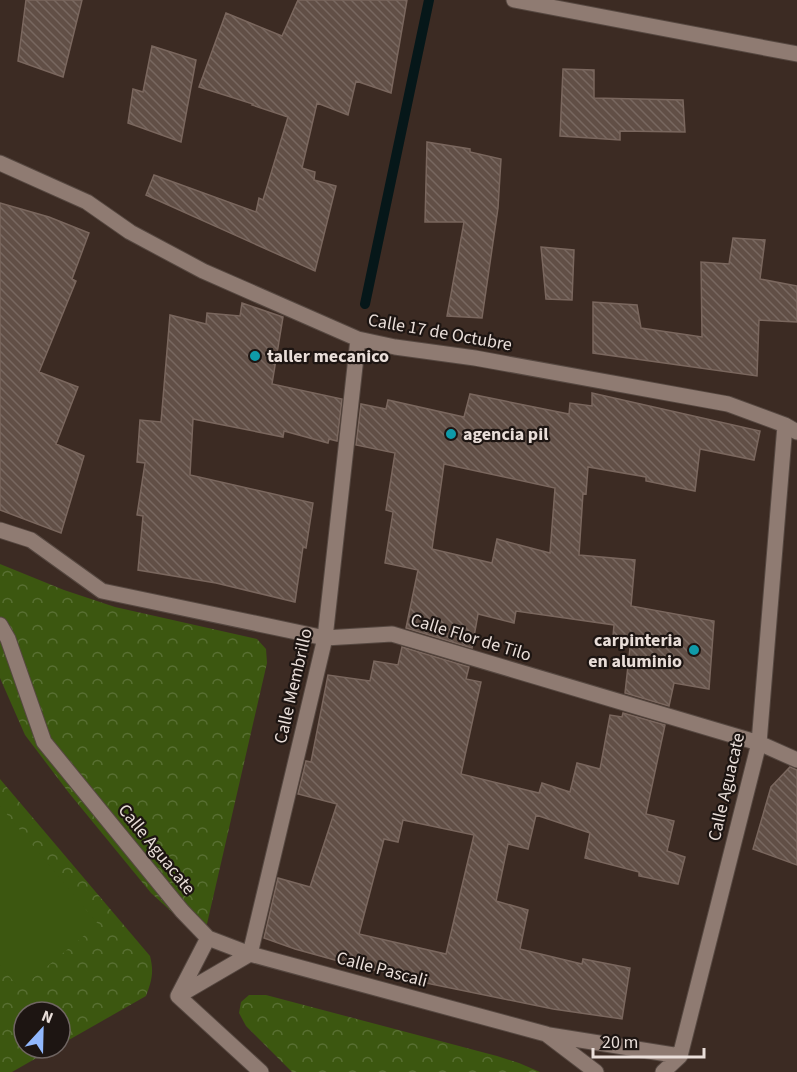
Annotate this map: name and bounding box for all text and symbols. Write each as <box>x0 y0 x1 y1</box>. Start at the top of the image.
street label: Calle 17 de Octubre <box>366 308 514 357</box>
place label: taller mecanico <box>267 344 389 369</box>
marker: taller mecanico <box>248 349 262 363</box>
place label: agencia pil <box>463 422 548 447</box>
marker: agencia pil <box>444 427 458 441</box>
street label: Calle Flor de Tilo <box>407 607 534 668</box>
street label: Calle Membrillo <box>268 626 319 746</box>
place label: carpinteria en aluminio <box>588 628 682 674</box>
marker: carpinteria en aluminio <box>687 643 701 657</box>
street label: Calle Aguacate <box>702 730 751 844</box>
street label: Calle Aguacate <box>112 799 201 900</box>
street label: Calle Pascali <box>334 945 430 994</box>
north arrow <box>12 1000 72 1060</box>
text: N <box>38 1005 56 1029</box>
scale bar <box>593 1021 704 1059</box>
text: 20 m <box>602 1030 638 1055</box>

